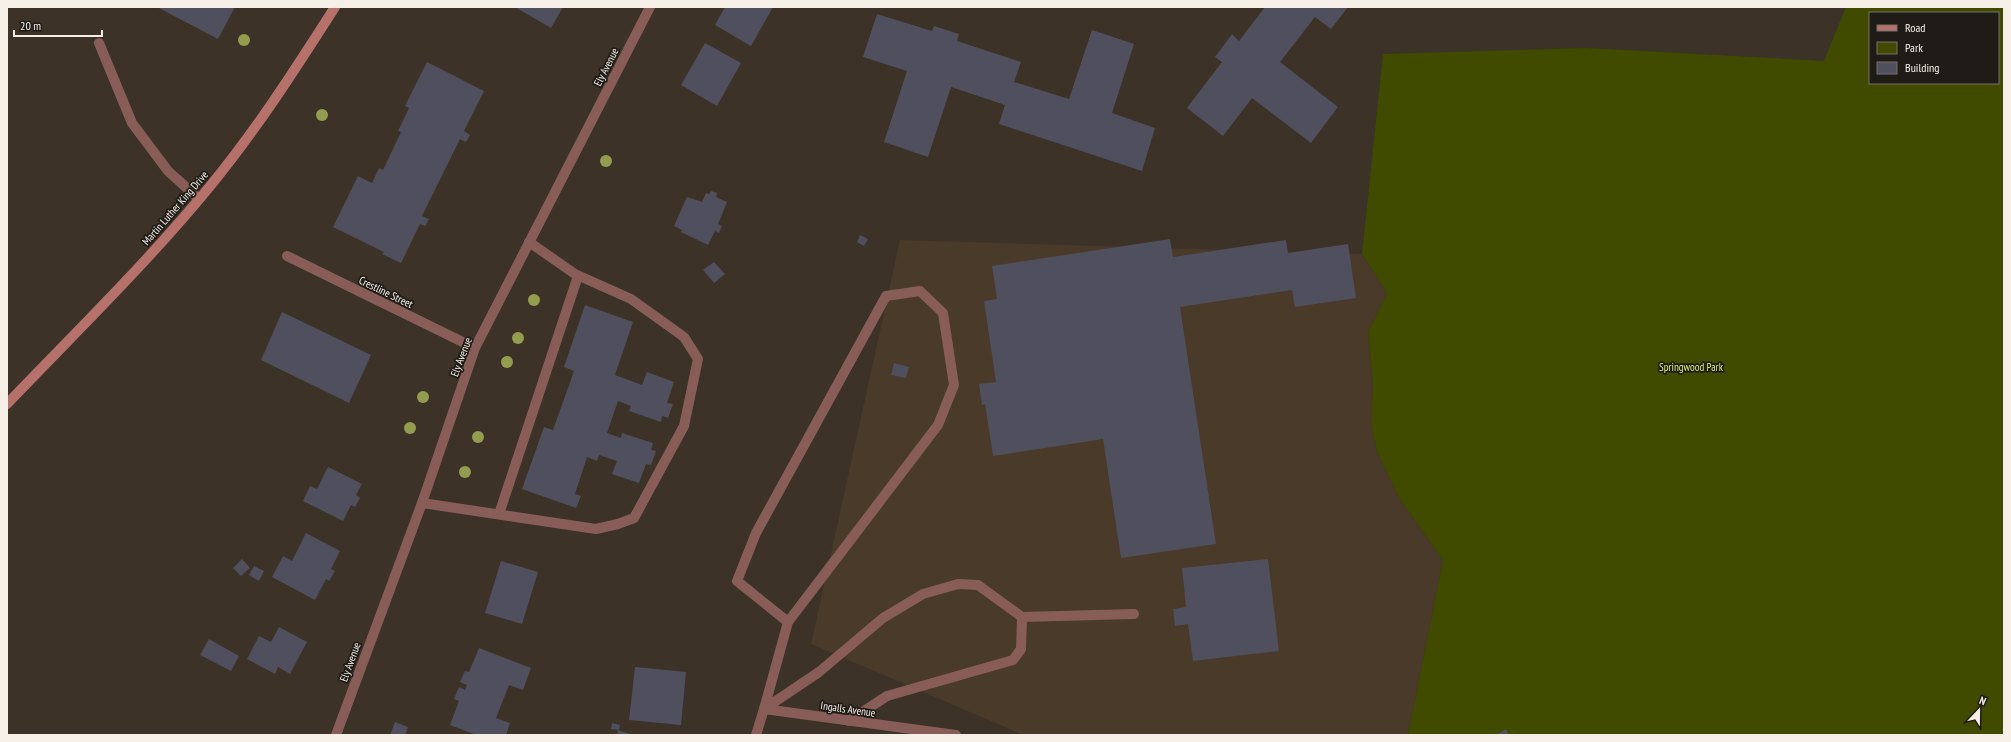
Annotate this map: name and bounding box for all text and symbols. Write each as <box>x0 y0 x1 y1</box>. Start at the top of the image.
scale bar <box>14 12 102 38</box>
legend <box>1869 12 1999 84</box>
text: 20 m <box>20 18 41 33</box>
text: Road <box>1905 20 1925 35</box>
text: Park <box>1905 40 1923 55</box>
street label: Ely Avenue <box>590 45 622 88</box>
text: Building <box>1905 60 1940 75</box>
street label: Martin Luther King Drive <box>139 168 211 248</box>
street label: Crestline Street <box>357 273 415 311</box>
street label: Ely Avenue <box>447 335 475 379</box>
park label: Springwood Park <box>1659 360 1724 374</box>
street label: Ely Avenue <box>336 640 364 684</box>
north arrow <box>1959 690 1999 730</box>
text: N <box>1977 693 1988 708</box>
street label: Ingalls Avenue <box>820 698 877 720</box>

